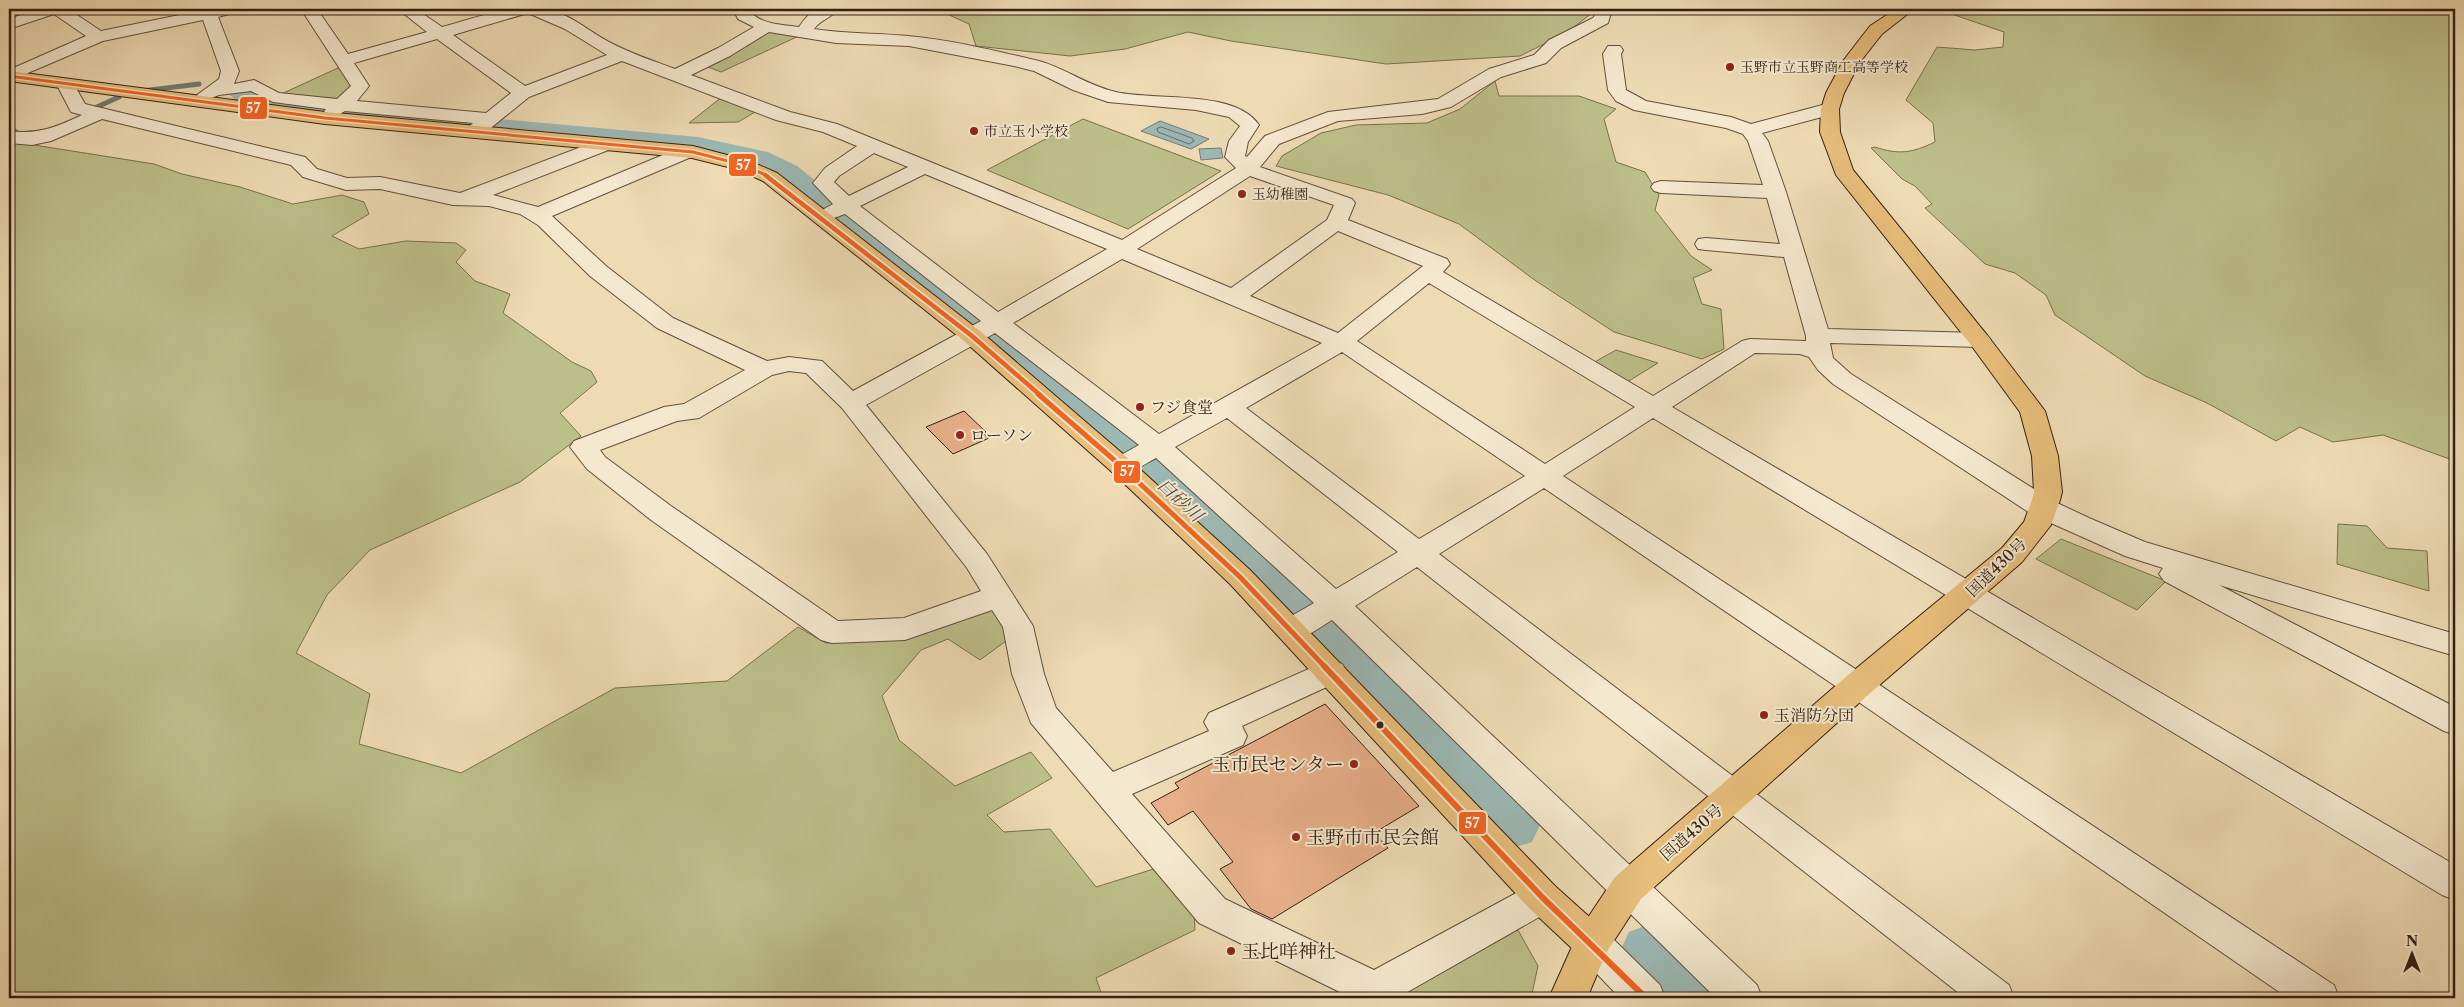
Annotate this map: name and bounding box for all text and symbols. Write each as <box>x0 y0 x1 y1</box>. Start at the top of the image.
place label: 玉野市立玉野商工高等学校 <box>1740 58 1908 76</box>
marker: 玉野市立玉野商工高等学校 <box>1724 61 1736 73</box>
line badge: 57 <box>239 96 268 120</box>
text: 57 <box>245 99 261 117</box>
place label: 市立玉小学校 <box>984 122 1068 140</box>
marker: 市立玉小学校 <box>968 125 980 137</box>
line badge: 57 <box>728 153 757 177</box>
text: 57 <box>735 156 751 174</box>
place label: 玉幼稚園 <box>1252 185 1308 203</box>
marker: 玉幼稚園 <box>1236 188 1248 200</box>
place label: フジ食堂 <box>1150 397 1213 417</box>
marker: フジ食堂 <box>1134 401 1146 413</box>
place label: ローソン <box>970 425 1033 445</box>
marker: ローソン <box>954 429 966 441</box>
line badge: 57 <box>1113 460 1141 484</box>
text: 57 <box>1119 462 1135 480</box>
water label: 白砂川 <box>1153 474 1209 528</box>
street label: 国道430号 <box>1962 533 2030 601</box>
place label: 玉消防分団 <box>1774 705 1854 725</box>
marker: 玉消防分団 <box>1758 709 1770 721</box>
unlabelled marker <box>1375 720 1385 730</box>
place label: 玉市民センター <box>1212 753 1344 776</box>
marker: 玉市民センター <box>1348 758 1360 770</box>
street label: 国道430号 <box>1656 799 1726 865</box>
line badge: 57 <box>1458 811 1487 835</box>
text: 57 <box>1464 814 1480 832</box>
place label: 玉野市市民会館 <box>1306 826 1439 849</box>
marker: 玉野市市民会館 <box>1290 831 1302 843</box>
north arrow <box>2386 930 2436 980</box>
text: N <box>2406 932 2418 950</box>
place label: 玉比咩神社 <box>1241 940 1336 963</box>
marker: 玉比咩神社 <box>1225 945 1237 957</box>

